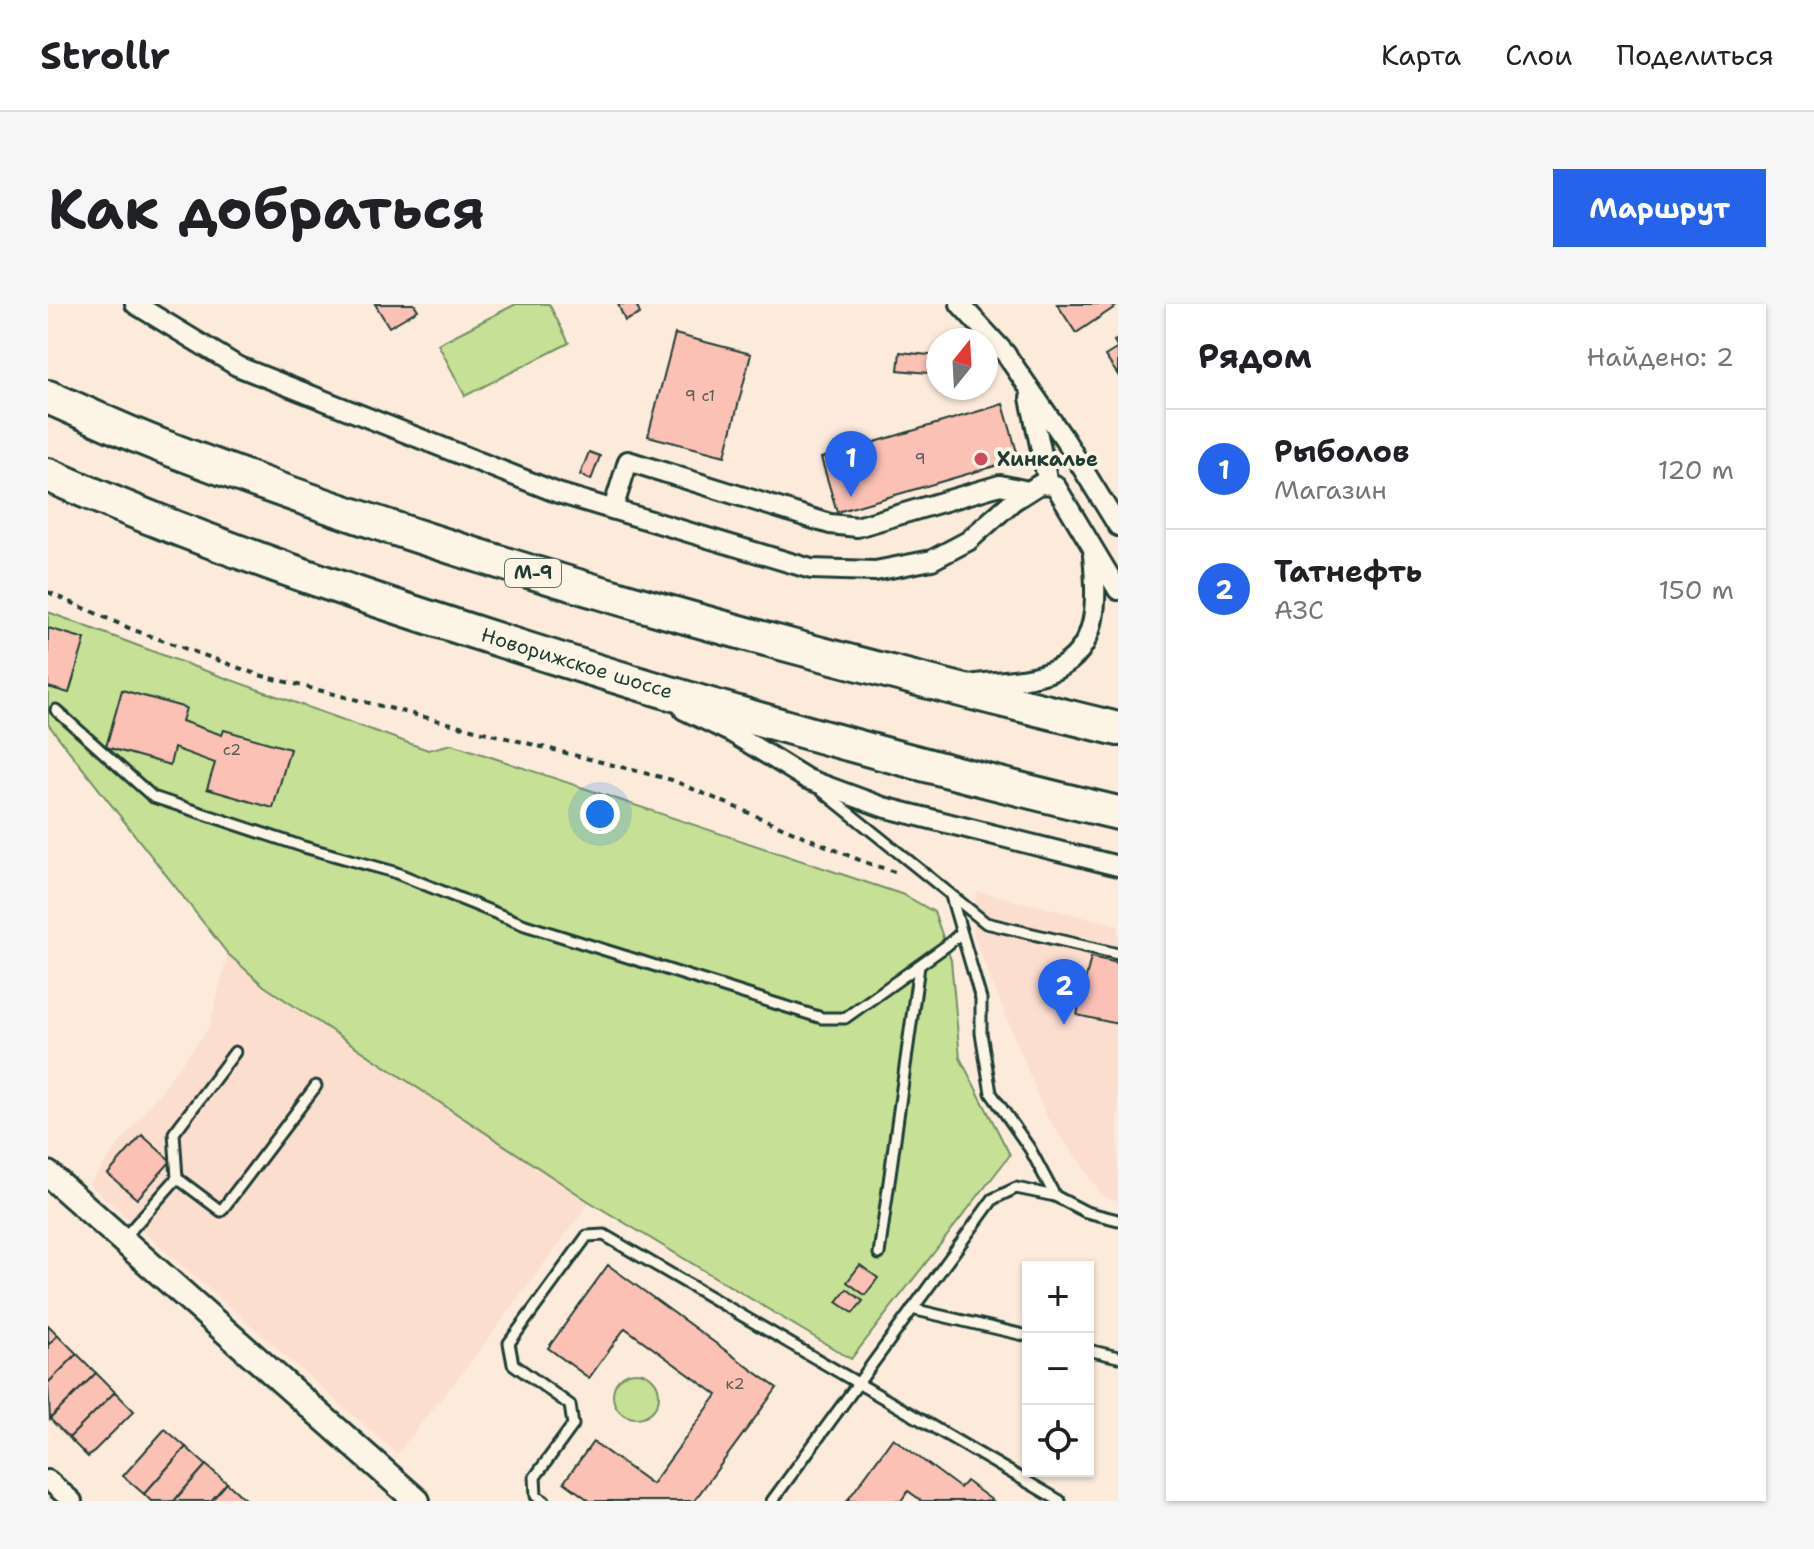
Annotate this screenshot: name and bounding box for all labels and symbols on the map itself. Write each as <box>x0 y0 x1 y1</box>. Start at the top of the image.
north arrow <box>926 328 998 400</box>
house number: 9 с1 <box>685 385 715 406</box>
pin: 1 <box>825 431 877 497</box>
place label: Хинкалье <box>997 446 1098 472</box>
house number: 9 <box>914 448 926 469</box>
marker: Хинкалье <box>972 450 990 468</box>
road number: М-9 <box>505 559 561 587</box>
street label: Новорижское шоссе <box>478 621 676 705</box>
house number: с2 <box>223 739 241 760</box>
your location <box>580 794 620 834</box>
pin: 2 <box>1038 959 1090 1025</box>
house number: к2 <box>725 1373 745 1394</box>

